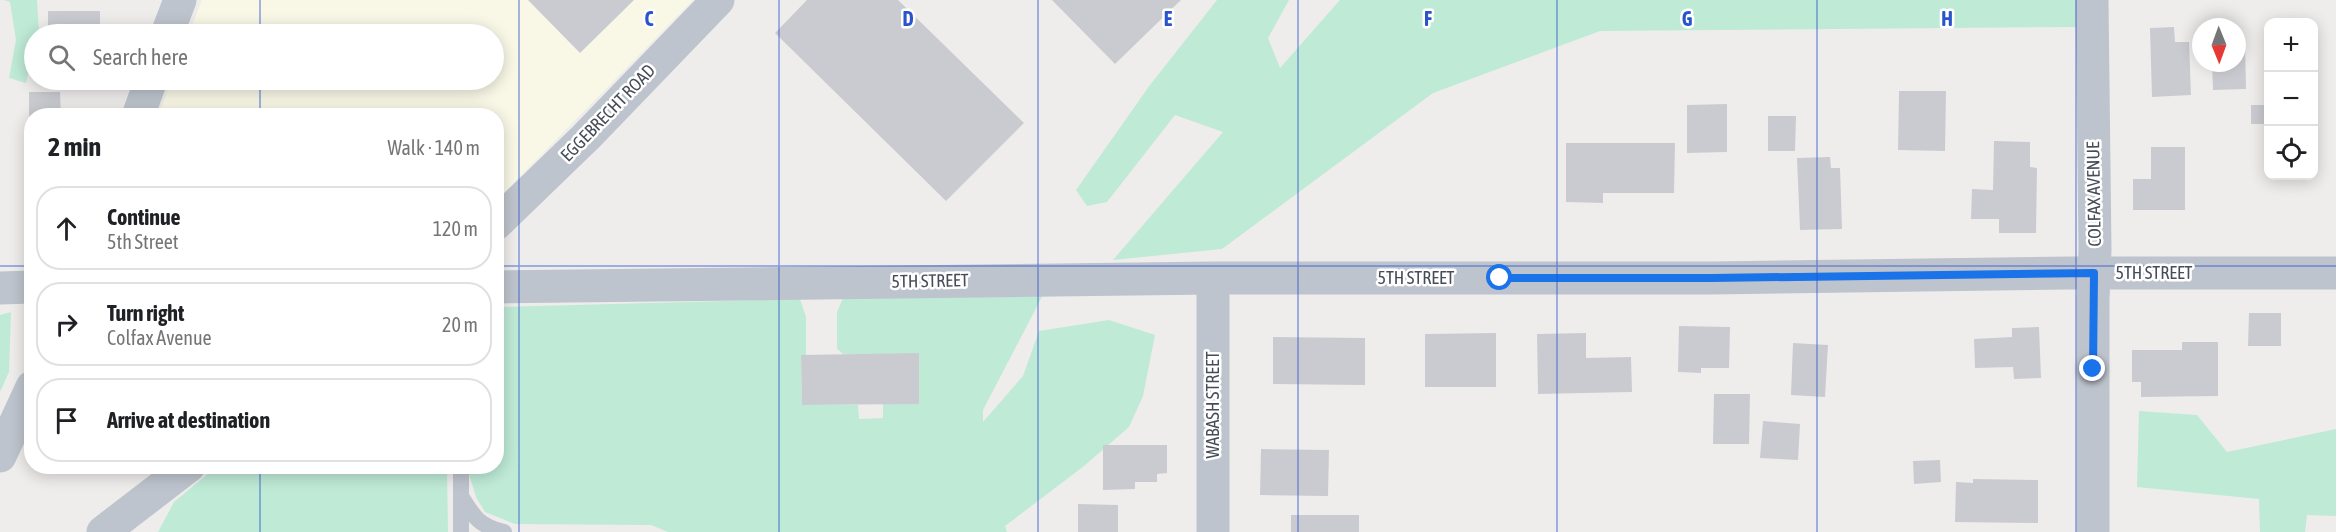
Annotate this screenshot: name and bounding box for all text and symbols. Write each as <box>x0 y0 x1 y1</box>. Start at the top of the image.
text: C <box>645 7 654 30</box>
text: D <box>902 7 914 30</box>
text: E <box>1164 7 1173 30</box>
text: F <box>1424 7 1432 30</box>
text: G <box>1682 7 1693 30</box>
text: H <box>1941 7 1953 30</box>
north arrow <box>2192 18 2246 72</box>
map controls <box>2264 18 2318 180</box>
button: + <box>2264 18 2318 72</box>
search box <box>24 24 504 90</box>
icon: search <box>45 41 78 74</box>
text: Search here <box>93 44 188 70</box>
street label: EGGEBRECHT ROAD <box>556 60 659 166</box>
button: − <box>2264 72 2318 126</box>
button: locate <box>2264 126 2318 180</box>
text: 2 min <box>48 132 101 162</box>
text: Walk · 140 m <box>388 136 480 159</box>
street label: COLFAX AVENUE <box>2082 141 2105 247</box>
text: Continue <box>107 204 181 230</box>
icon: ahead <box>50 212 83 245</box>
text: 120 m <box>433 217 478 240</box>
text: 5th Street <box>107 230 178 253</box>
street label: 5TH STREET <box>2116 262 2193 283</box>
route start <box>1486 264 1512 290</box>
street label: 5TH STREET <box>1378 267 1455 288</box>
street label: 5TH STREET <box>891 269 969 292</box>
text: Turn right <box>107 300 184 326</box>
icon: right <box>50 308 83 341</box>
text: 20 m <box>442 313 478 336</box>
text: Colfax Avenue <box>107 326 212 349</box>
street label: WABASH STREET <box>1202 351 1223 459</box>
route end <box>2079 355 2105 381</box>
icon: arrive <box>50 404 83 437</box>
text: Arrive at destination <box>107 407 270 433</box>

